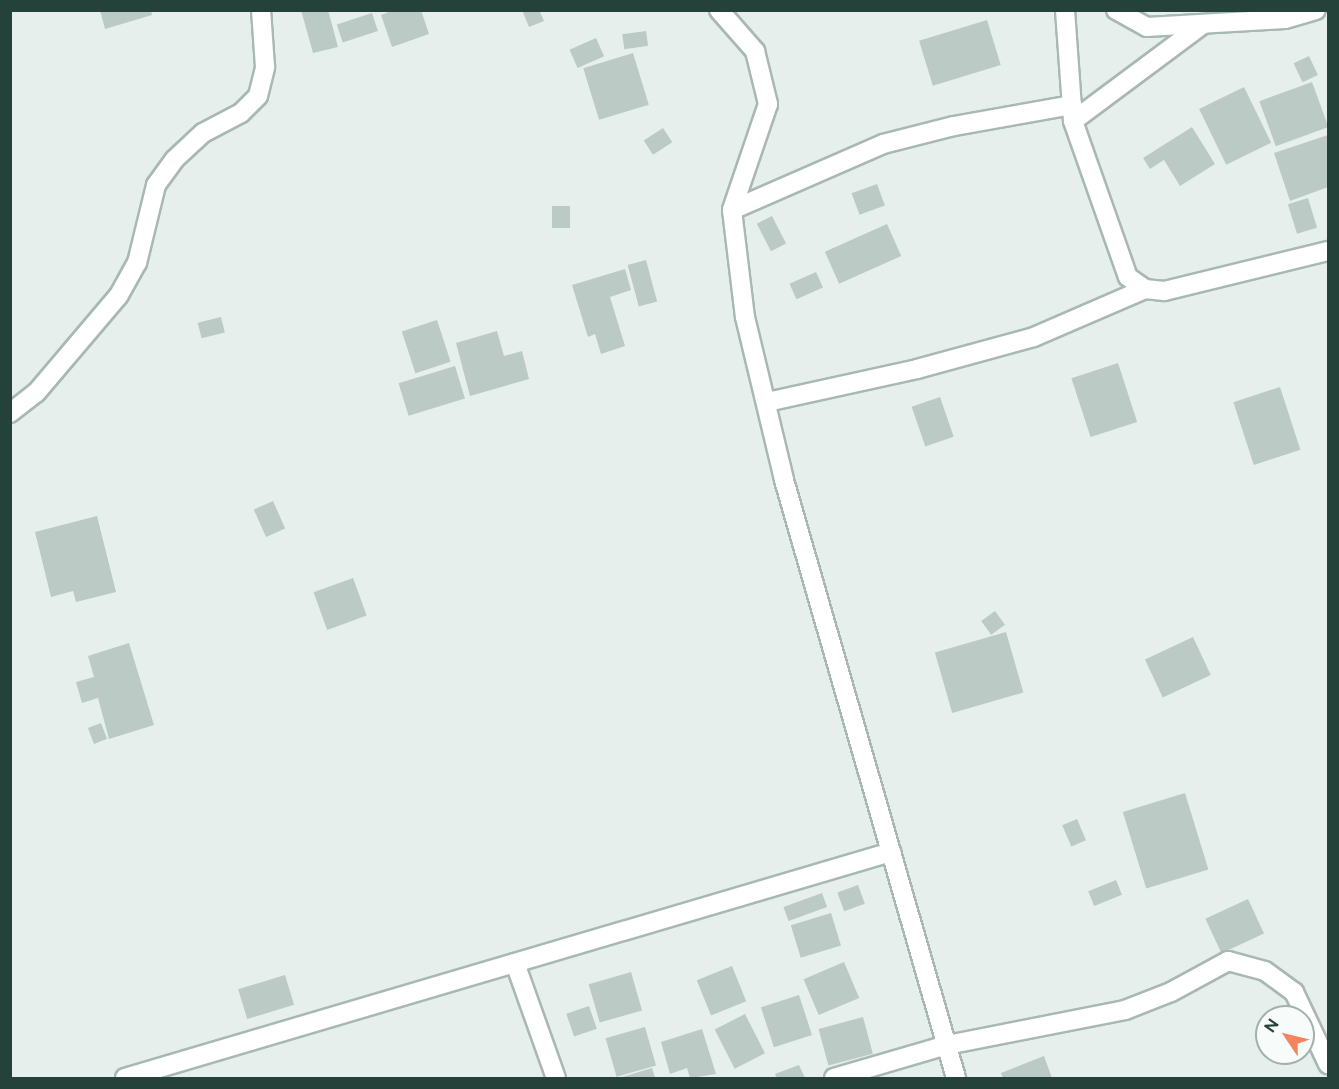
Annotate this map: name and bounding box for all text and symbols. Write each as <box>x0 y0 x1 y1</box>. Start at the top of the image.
north arrow <box>1255 1005 1315 1065</box>
text: N <box>1260 1015 1283 1036</box>

